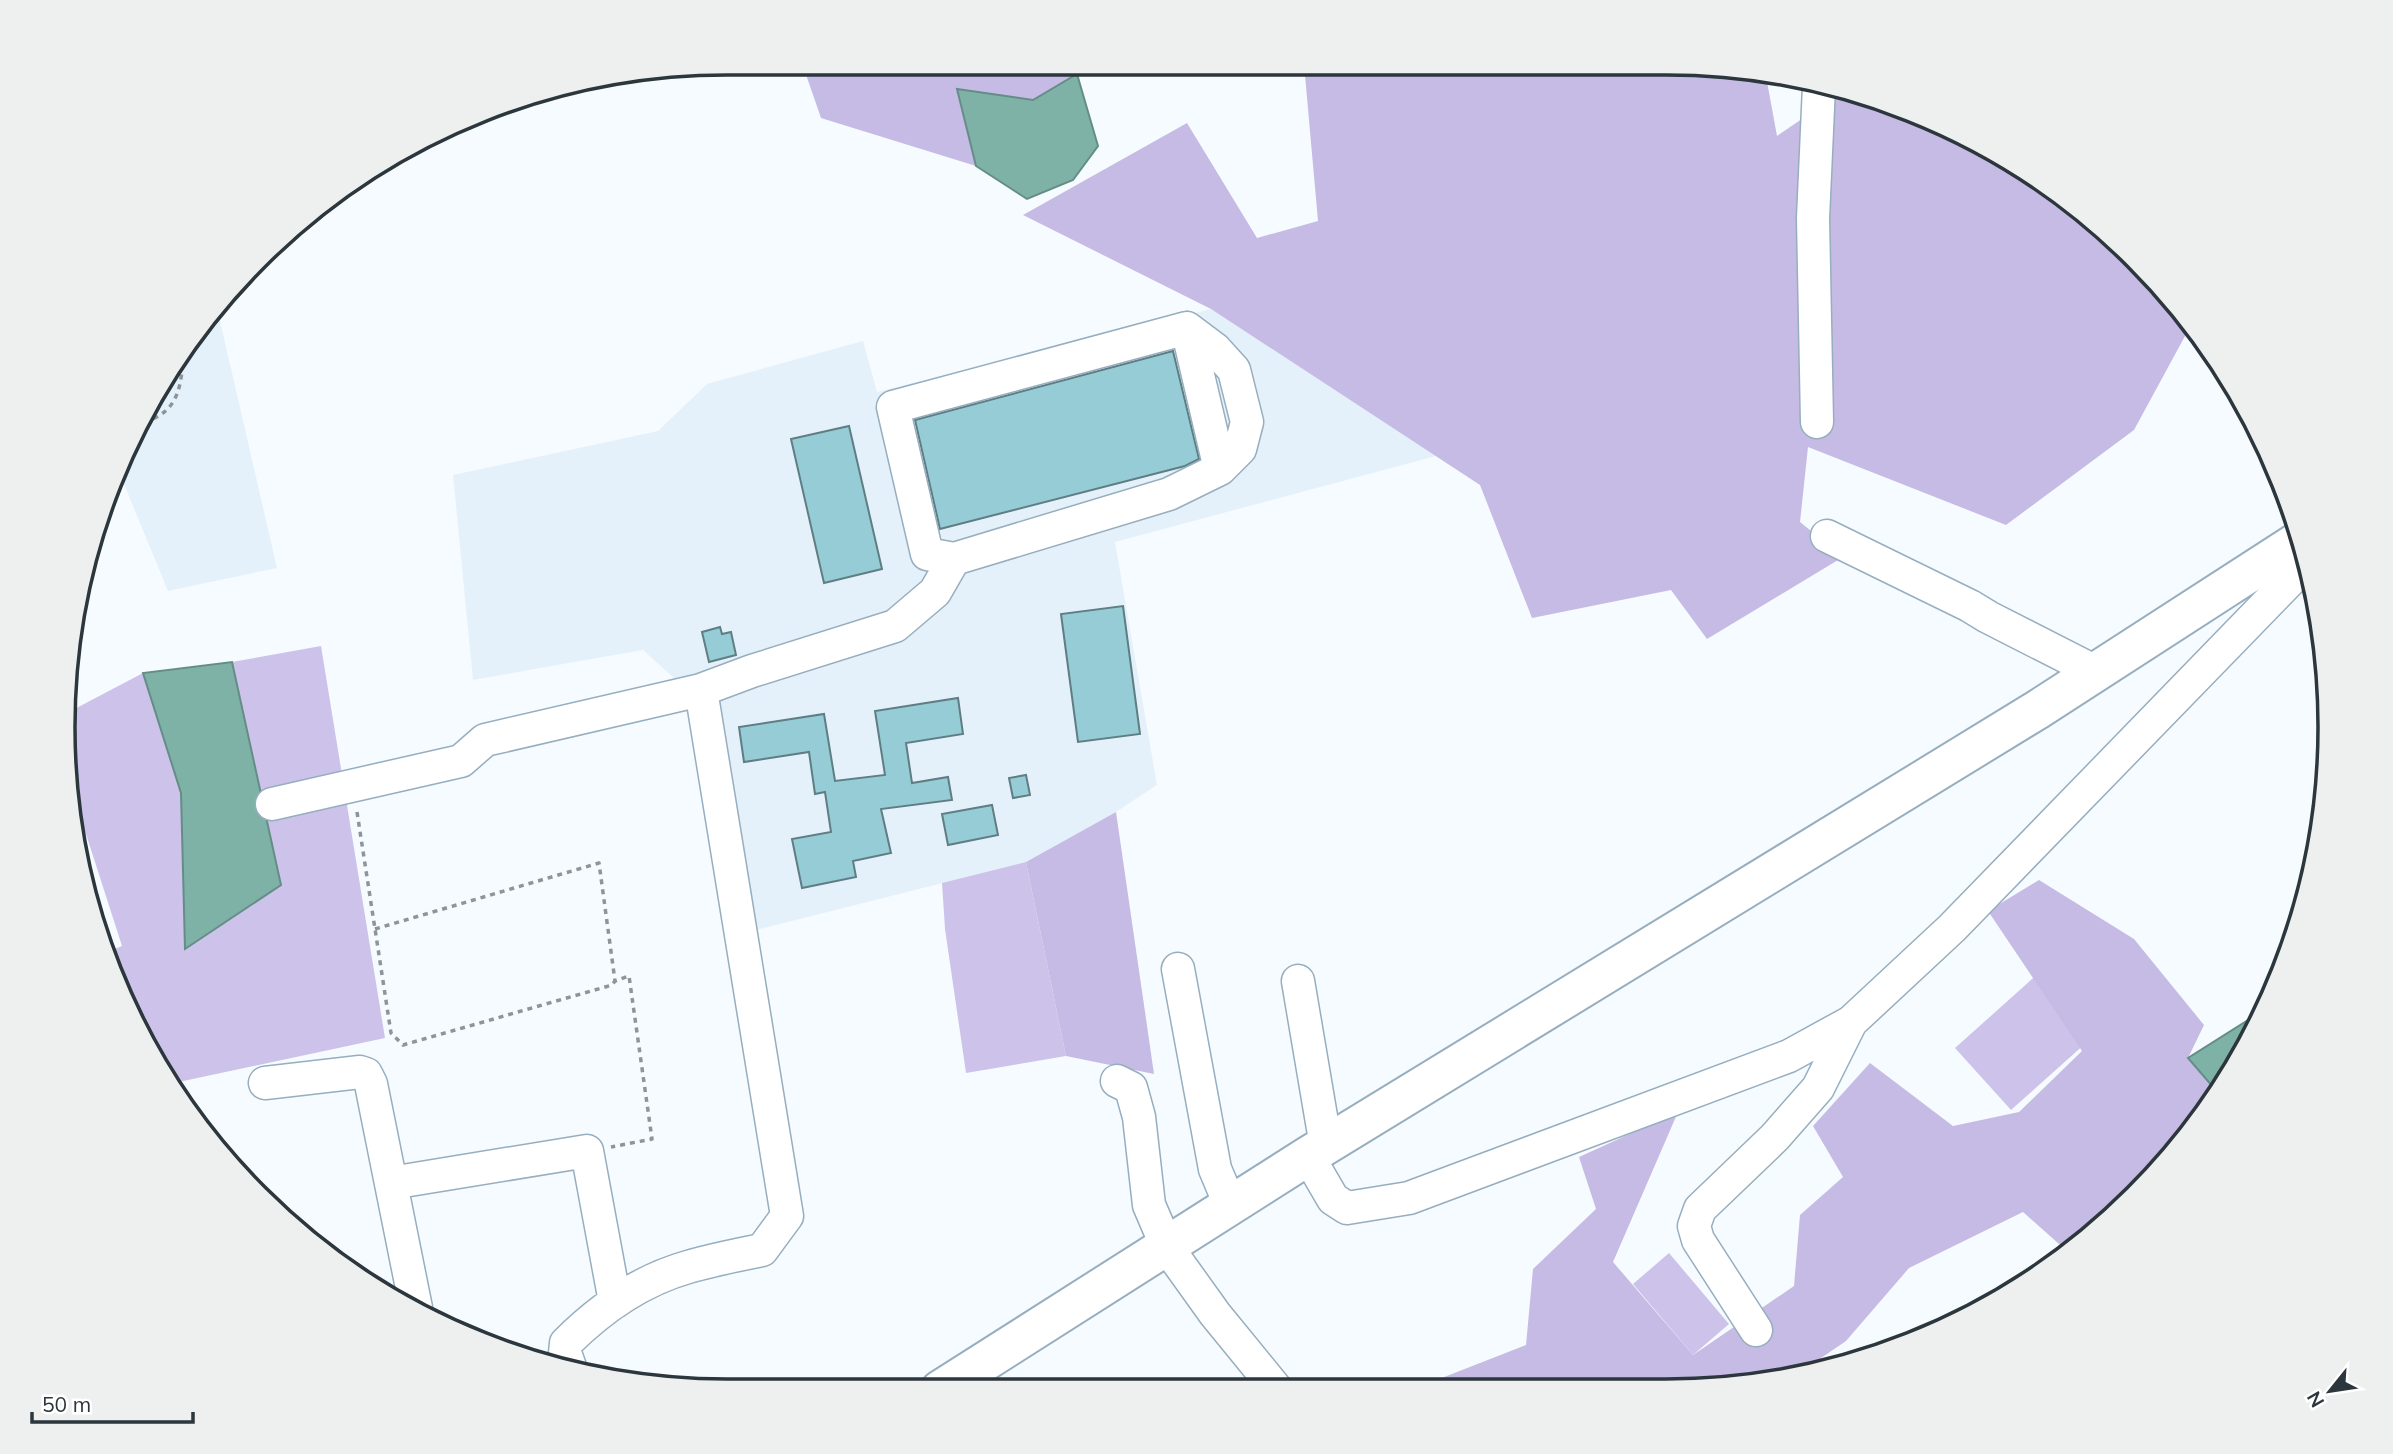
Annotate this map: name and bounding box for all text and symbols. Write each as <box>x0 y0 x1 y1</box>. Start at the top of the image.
north arrow <box>2295 1356 2365 1426</box>
scale bar <box>32 1380 192 1424</box>
text: N <box>2301 1387 2329 1412</box>
text: 50 m <box>42 1391 91 1417</box>

